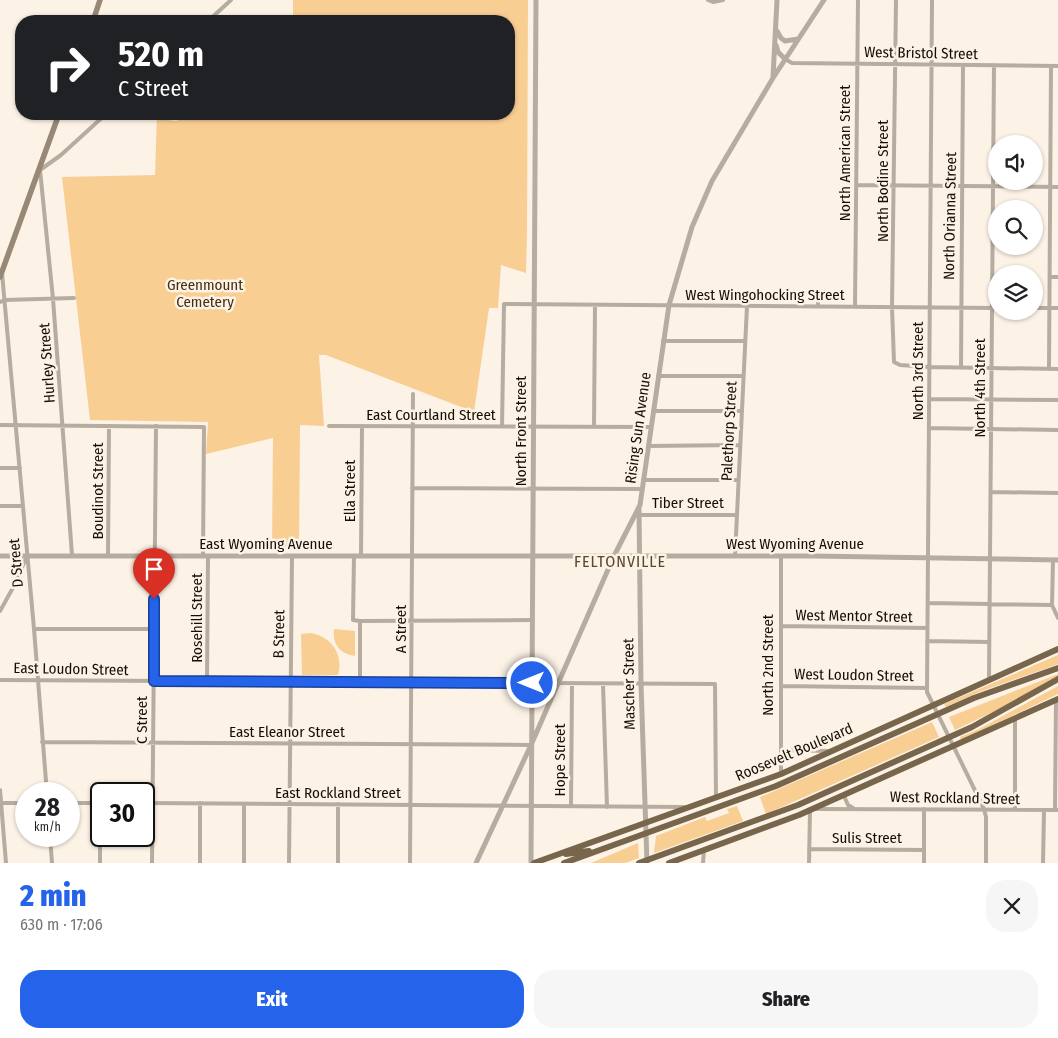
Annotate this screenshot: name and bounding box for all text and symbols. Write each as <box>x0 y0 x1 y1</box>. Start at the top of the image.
text: 520 m <box>118 33 204 75</box>
icon: right <box>35 35 100 100</box>
street label: West Bristol Street <box>864 43 978 63</box>
text: C Street <box>118 75 188 102</box>
street label: North American Street <box>836 85 854 221</box>
street label: North Bodine Street <box>874 120 892 242</box>
map controls <box>988 135 1043 320</box>
button: sound <box>988 135 1043 190</box>
street label: North Orianna Street <box>940 152 960 280</box>
button: search <box>988 200 1043 255</box>
button: layers <box>988 265 1043 320</box>
park label: Greenmount Cemetery <box>167 276 243 311</box>
street label: West Wingohocking Street <box>685 286 845 304</box>
street label: Hurley Street <box>35 322 59 404</box>
street label: North 3rd Street <box>909 322 927 420</box>
street label: North 4th Street <box>971 338 989 438</box>
street label: Rising Sun Avenue <box>621 371 655 485</box>
street label: North Front Street <box>512 376 530 486</box>
street label: Palethorp Street <box>717 381 741 481</box>
street label: East Courtland Street <box>366 406 496 424</box>
street label: Boudinot Street <box>89 442 107 539</box>
street label: Ella Street <box>341 460 359 522</box>
street label: Tiber Street <box>652 494 724 512</box>
street label: East Wyoming Avenue <box>199 535 333 553</box>
street label: West Wyoming Avenue <box>726 535 864 553</box>
street label: D Street <box>5 538 27 588</box>
pin <box>133 548 175 599</box>
district label: FELTONVILLE <box>574 552 666 571</box>
icon: arrive <box>140 555 168 583</box>
street label: Rosehill Street <box>188 573 206 663</box>
street label: A Street <box>392 605 410 653</box>
street label: West Mentor Street <box>795 606 913 626</box>
street label: B Street <box>270 609 288 658</box>
street label: North 2nd Street <box>759 614 777 716</box>
street label: Mascher Street <box>619 638 639 730</box>
position arrow <box>505 656 557 708</box>
street label: East Loudon Street <box>13 659 129 679</box>
street label: West Loudon Street <box>794 665 914 685</box>
street label: C Street <box>133 696 151 744</box>
street label: Roosevelt Boulevard <box>733 719 855 785</box>
street label: East Eleanor Street <box>229 723 345 741</box>
street label: Hope Street <box>551 724 569 796</box>
speed limit sign: 30 <box>90 782 155 847</box>
street label: East Rockland Street <box>275 784 401 802</box>
street label: West Rockland Street <box>890 788 1020 808</box>
text: 28 <box>35 793 60 823</box>
text: km/h <box>34 820 61 834</box>
street label: Sulis Street <box>832 829 902 847</box>
text: 2 min <box>20 878 86 914</box>
button: close <box>986 880 1038 932</box>
text: 630 m · 17:06 <box>20 915 103 934</box>
button: Exit <box>20 970 524 1028</box>
button: Share <box>534 970 1038 1028</box>

